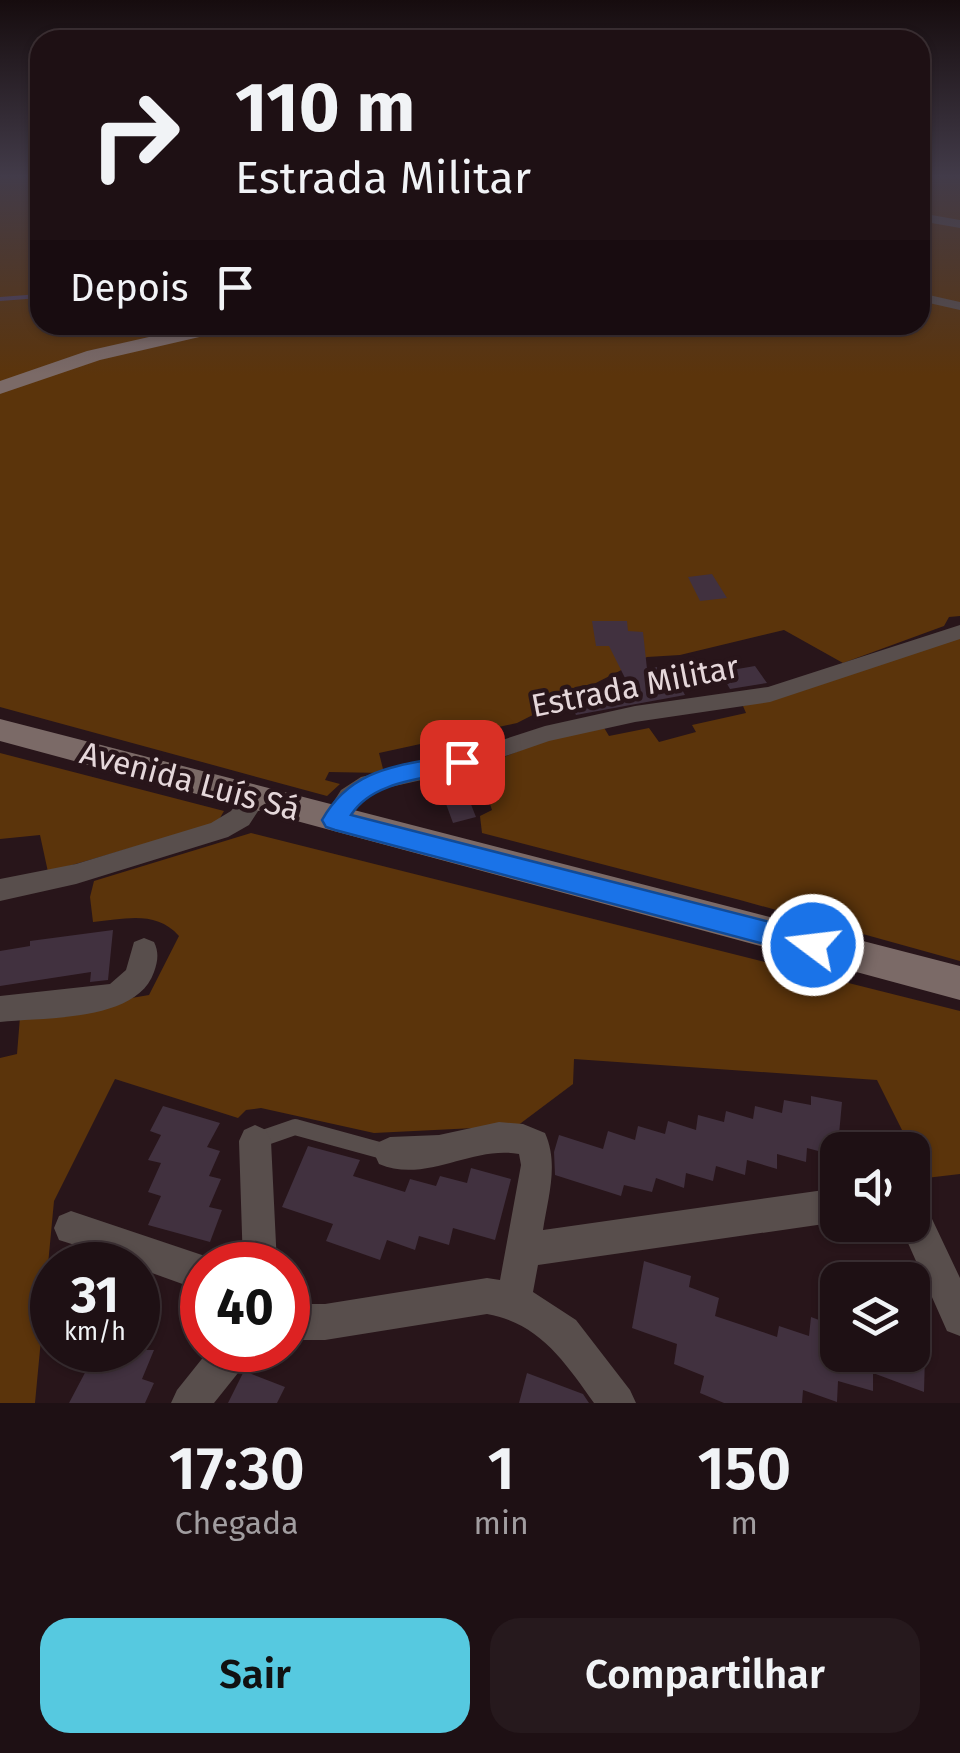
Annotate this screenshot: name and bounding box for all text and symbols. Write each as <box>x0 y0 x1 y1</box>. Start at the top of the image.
text: 110 m <box>235 66 415 150</box>
icon: right <box>70 70 200 200</box>
text: Estrada Militar <box>235 151 531 205</box>
icon: arrive <box>208 260 263 315</box>
text: Depois <box>70 265 188 311</box>
street label: Estrada Militar <box>528 647 743 725</box>
pin <box>420 720 505 805</box>
street label: Avenida Luís Sá <box>76 733 304 829</box>
icon: arrive <box>435 735 490 790</box>
position arrow <box>761 893 865 997</box>
map controls <box>820 1132 930 1372</box>
button: sound <box>820 1132 930 1242</box>
speed limit sign: 40 <box>180 1242 310 1372</box>
button: layers <box>820 1262 930 1372</box>
text: 31 <box>71 1265 119 1325</box>
text: km/h <box>64 1317 126 1347</box>
text: 17:30 <box>169 1433 305 1505</box>
text: 1 <box>487 1433 515 1505</box>
text: 150 <box>697 1433 791 1505</box>
text: Chegada <box>175 1504 299 1542</box>
text: min <box>474 1504 529 1542</box>
text: m <box>731 1504 758 1542</box>
button: Sair <box>40 1618 470 1733</box>
button: Compartilhar <box>490 1618 920 1733</box>

